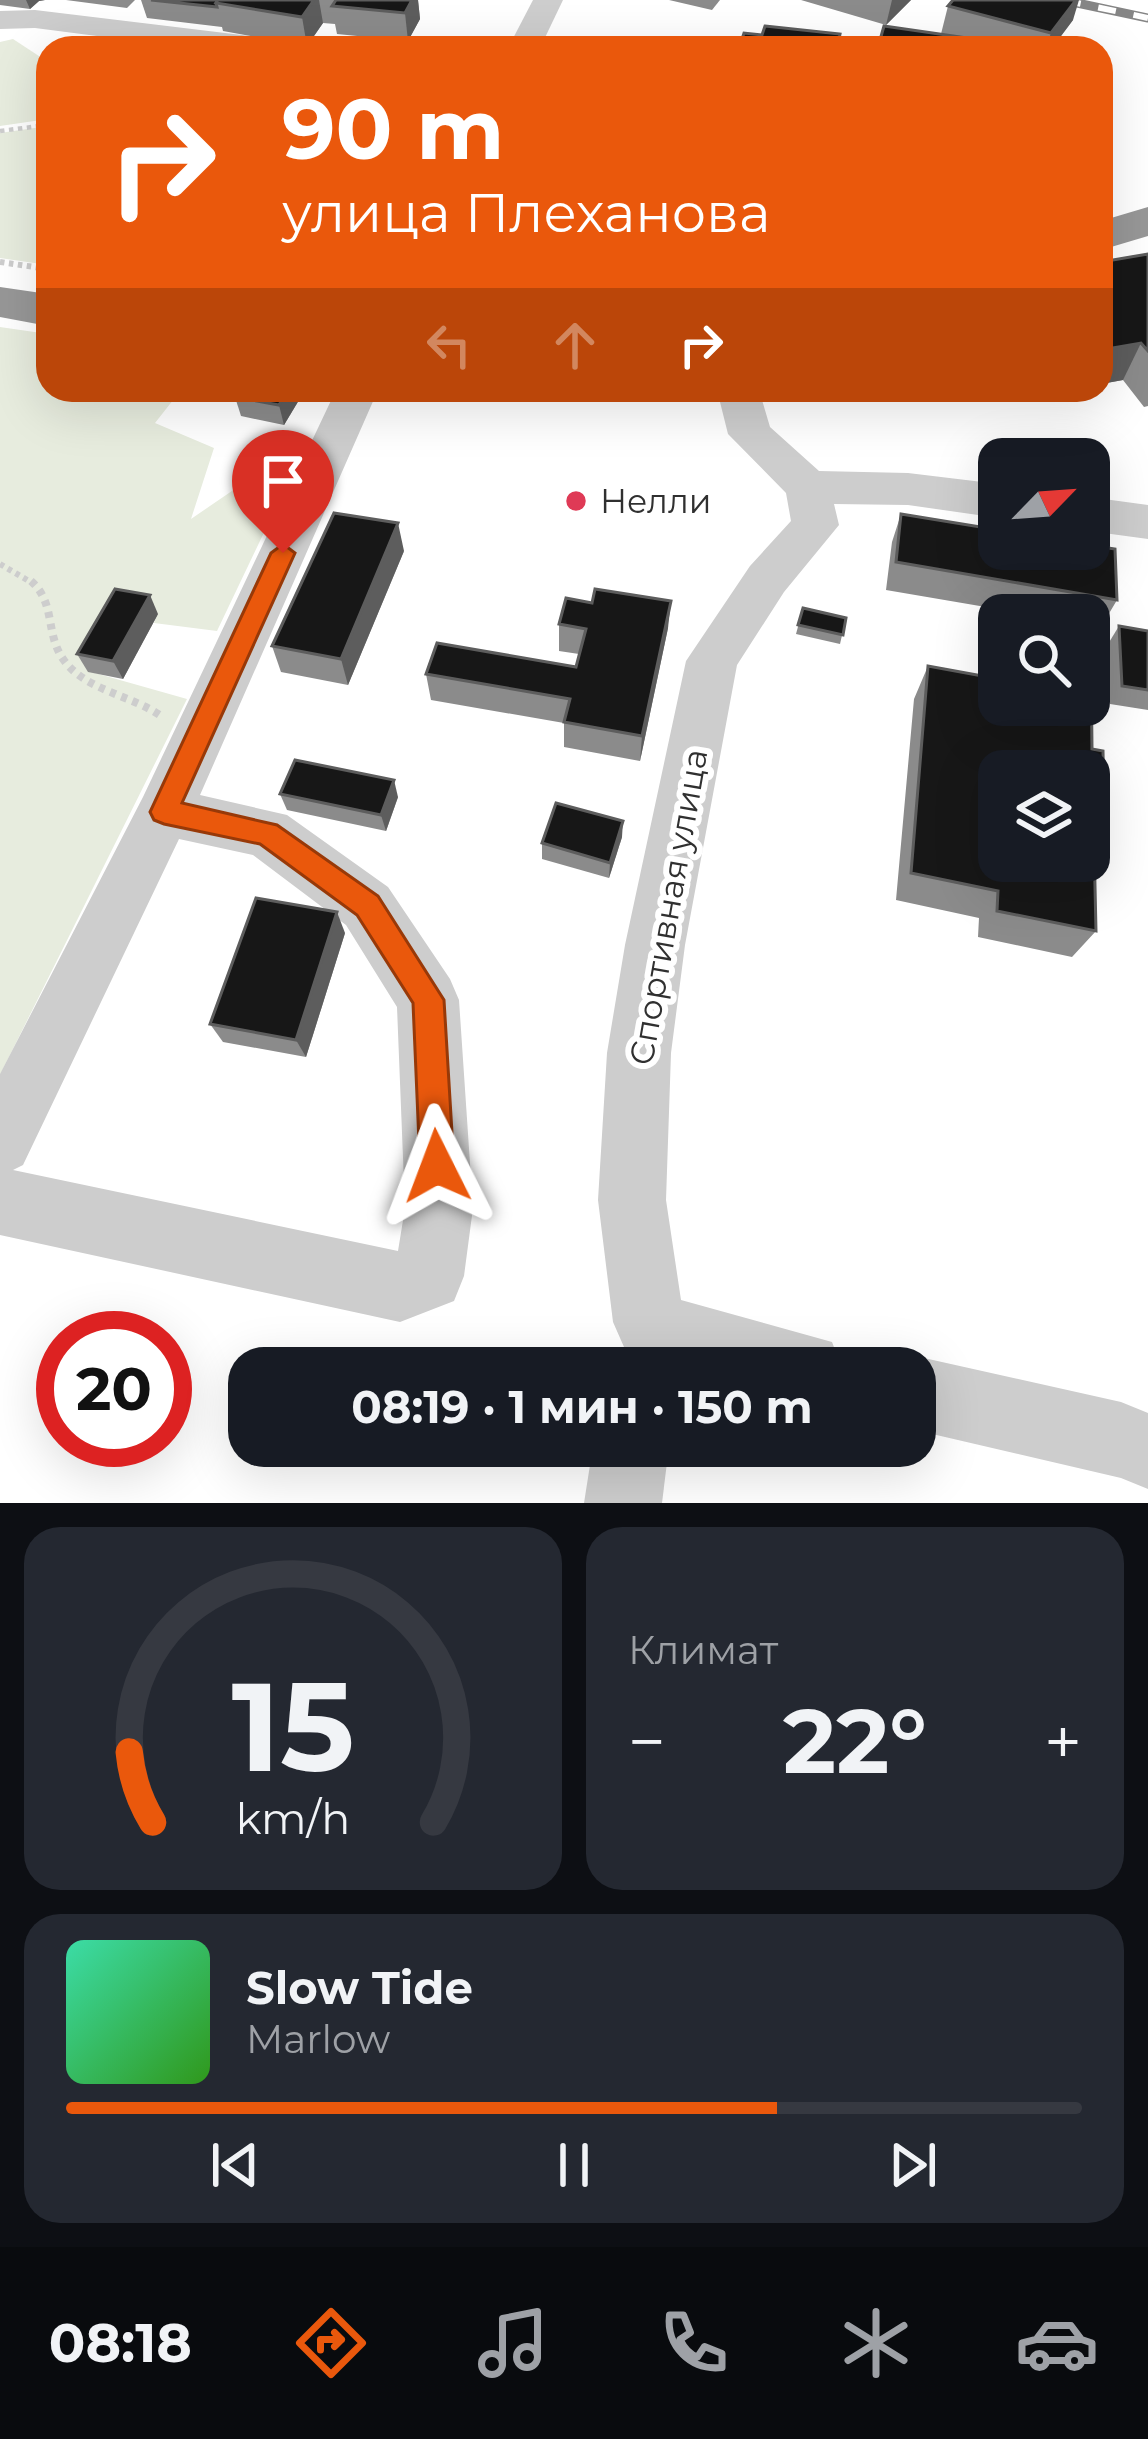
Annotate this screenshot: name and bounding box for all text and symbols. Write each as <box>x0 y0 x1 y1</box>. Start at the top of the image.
text: 90 m <box>282 78 504 180</box>
icon: right <box>84 84 240 240</box>
text: улица Плеханова <box>282 180 770 246</box>
icon: left <box>416 312 482 378</box>
icon: ahead <box>542 312 608 378</box>
icon: right <box>668 312 734 378</box>
pin <box>232 430 334 553</box>
north arrow <box>978 438 1110 570</box>
map controls <box>978 438 1110 882</box>
icon: arrive <box>250 448 316 514</box>
place label: Нелли <box>600 481 712 521</box>
marker: Нелли <box>563 488 589 514</box>
button: search <box>978 594 1110 726</box>
street label: Спортивная улица <box>620 746 716 1068</box>
button: layers <box>978 750 1110 882</box>
position arrow <box>374 1103 500 1229</box>
speed limit sign: 20 <box>36 1311 192 1467</box>
text: 08:19 · 1 мин · 150 m <box>351 1379 813 1434</box>
text: Климат <box>628 1626 778 1674</box>
text: 15 <box>231 1650 355 1802</box>
text: 22° <box>783 1686 927 1796</box>
text: − <box>628 1701 666 1782</box>
text: + <box>1044 1701 1082 1782</box>
text: km/h <box>236 1791 350 1844</box>
text: Slow Tide <box>246 1960 473 2015</box>
text: Marlow <box>246 2015 390 2063</box>
icon: previous <box>202 2132 268 2198</box>
icon: pause <box>541 2132 607 2198</box>
icon: next <box>880 2132 946 2198</box>
icon: directions <box>289 2301 373 2385</box>
icon: music <box>471 2301 555 2385</box>
icon: phone <box>652 2301 736 2385</box>
icon: climate <box>834 2301 918 2385</box>
icon: car <box>1015 2301 1099 2385</box>
text: 08:18 <box>49 2310 192 2376</box>

